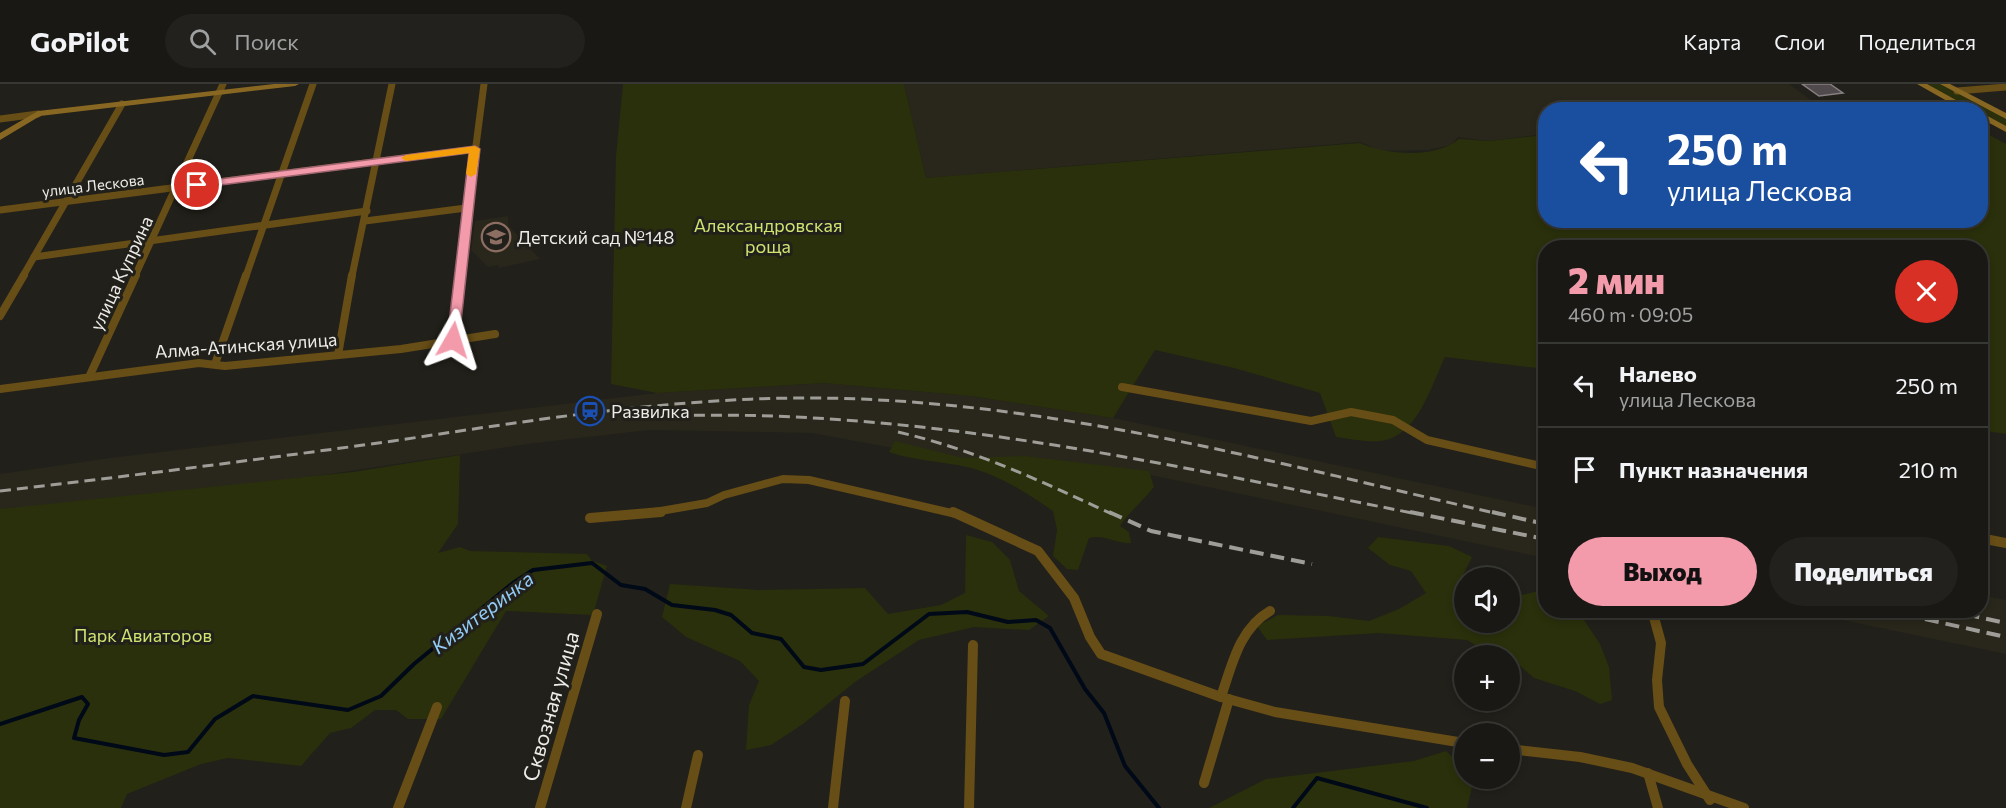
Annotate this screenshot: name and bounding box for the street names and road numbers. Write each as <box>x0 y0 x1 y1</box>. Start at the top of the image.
street label: улица Лескова <box>41 170 145 200</box>
street label: улица Куприна <box>85 212 157 334</box>
street label: Алма-Атинская улица <box>154 328 338 362</box>
street label: Сквозная улица <box>517 628 583 784</box>

